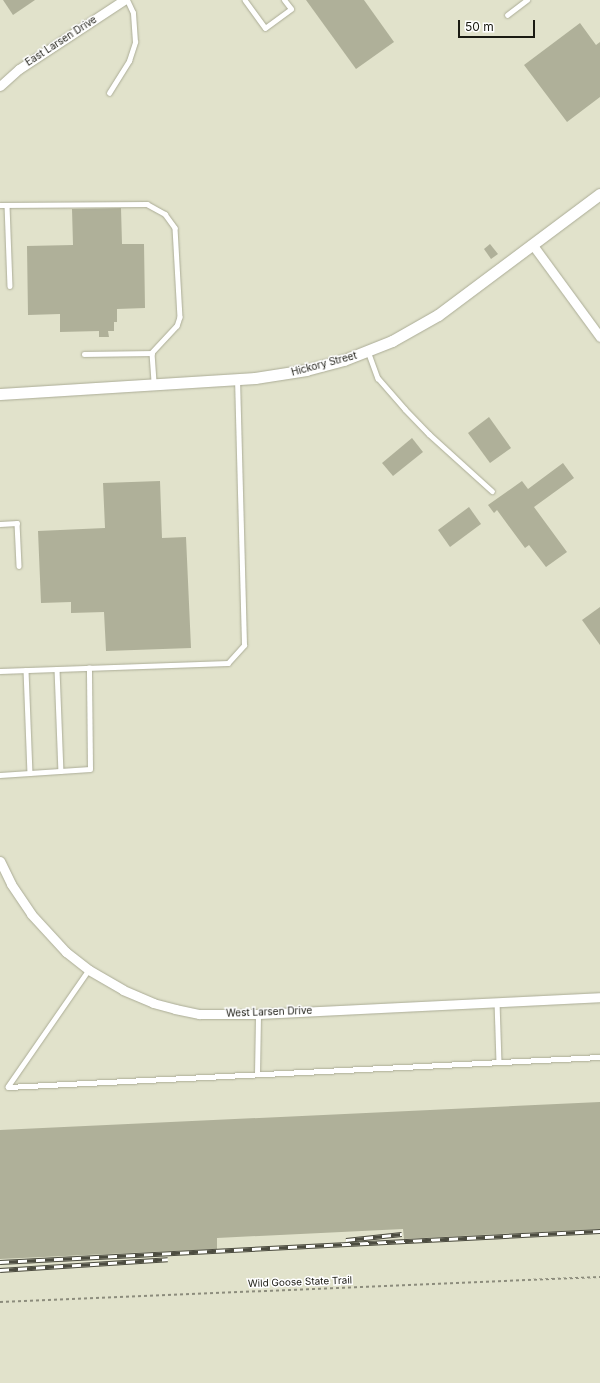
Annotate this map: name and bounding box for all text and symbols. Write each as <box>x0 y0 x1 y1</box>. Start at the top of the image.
scale bar <box>460 12 537 38</box>
street label: East Larsen Drive <box>23 13 99 69</box>
text: 50 m <box>465 19 494 34</box>
street label: Hickory Street <box>290 349 358 379</box>
street label: West Larsen Drive <box>226 1004 312 1020</box>
street label: Wild Goose State Trail <box>248 1274 352 1290</box>

